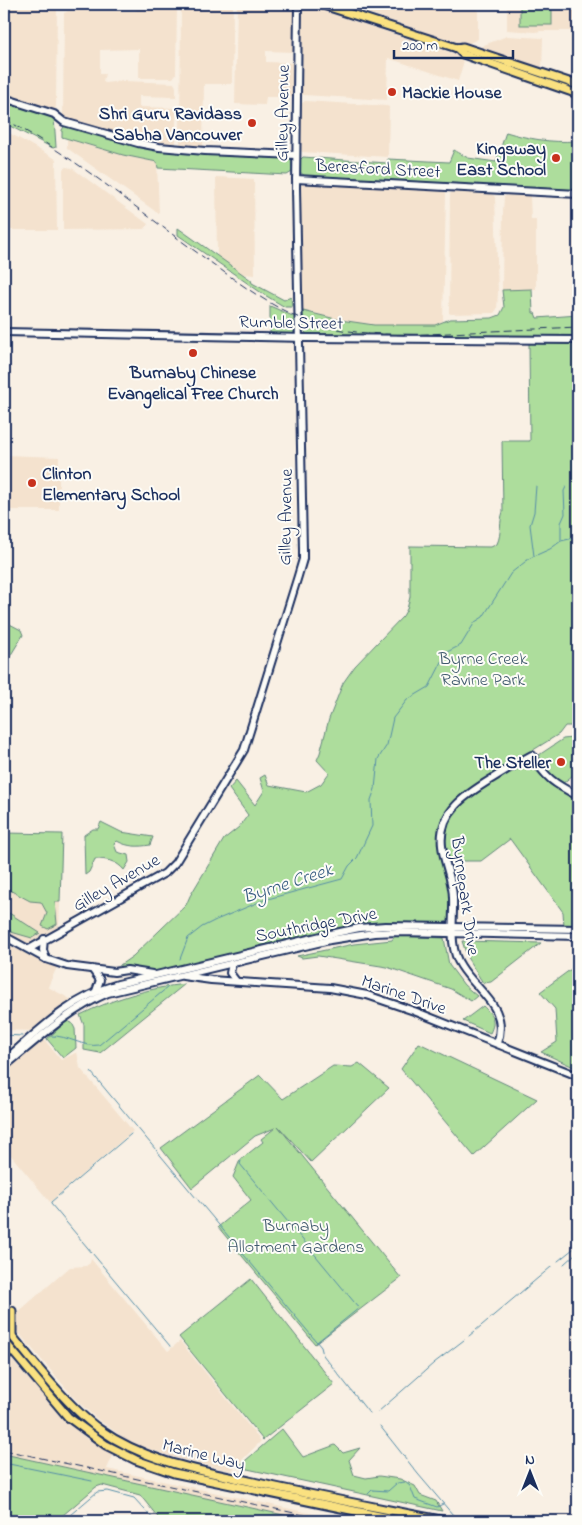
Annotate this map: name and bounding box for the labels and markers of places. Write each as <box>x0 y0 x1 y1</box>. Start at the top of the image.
place label: Mackie House <box>402 81 503 107</box>
marker: Mackie House <box>386 86 398 98</box>
place label: Shri Guru Ravidass Sabha Vancouver <box>99 102 242 149</box>
marker: Shri Guru Ravidass Sabha Vancouver <box>246 117 258 129</box>
place label: Kingsway East School <box>456 137 546 184</box>
marker: Kingsway East School <box>550 152 562 164</box>
marker: Burnaby Chinese Evangelical Free Church <box>187 347 199 359</box>
place label: Burnaby Chinese Evangelical Free Church <box>107 361 279 409</box>
place label: Clinton Elementary School <box>42 462 180 510</box>
marker: Clinton Elementary School <box>26 477 38 489</box>
place label: The Steller <box>474 751 551 777</box>
marker: The Steller <box>555 756 567 768</box>

